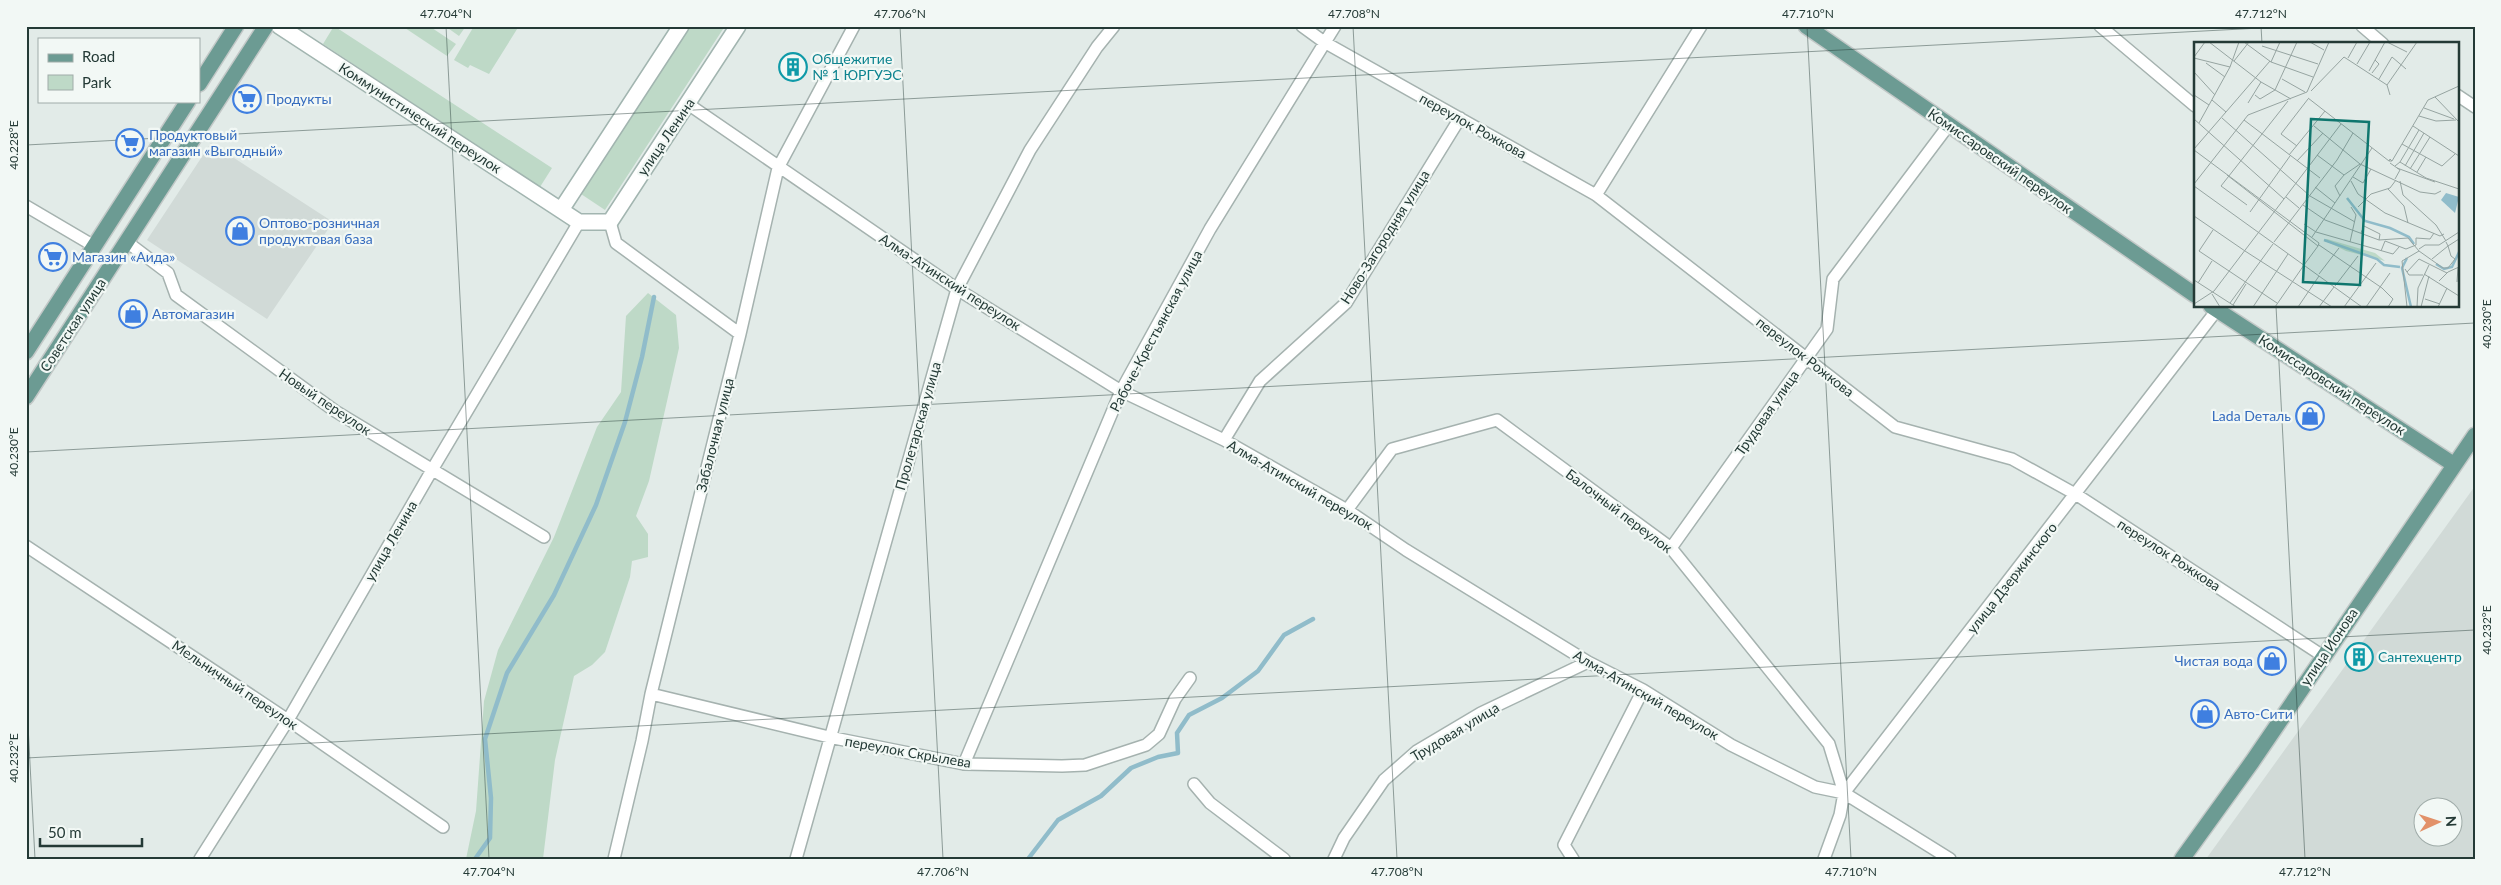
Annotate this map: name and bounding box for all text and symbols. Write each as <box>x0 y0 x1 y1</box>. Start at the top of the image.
text: 47.704°N <box>420 6 472 21</box>
text: 47.706°N <box>874 6 926 21</box>
text: 47.708°N <box>1328 6 1380 21</box>
text: 47.710°N <box>1782 6 1834 21</box>
text: 47.712°N <box>2235 6 2287 21</box>
legend <box>38 38 200 102</box>
inset map <box>2194 42 2458 308</box>
text: Road <box>82 47 115 65</box>
place label: Общежитие № 1 ЮРГУЭС <box>812 50 902 83</box>
building icon: Общежитие № 1 ЮРГУЭС <box>778 52 808 82</box>
street label: Коммунистический переулок <box>336 59 505 177</box>
text: Park <box>82 73 112 91</box>
supermarket icon: Продукты <box>232 84 262 114</box>
street label: переулок Рожкова <box>1417 89 1530 162</box>
place label: Продукты <box>266 90 332 107</box>
street label: улица Ленина <box>633 95 698 179</box>
street label: Комиссаровский переулок <box>1925 104 2076 217</box>
text: 40.228°E <box>6 120 21 170</box>
place label: Продуктовый магазин «Выгодный» <box>149 126 283 159</box>
supermarket icon: Продуктовый магазин «Выгодный» <box>115 128 145 158</box>
street label: Ново-Загородняя улица <box>1336 167 1433 307</box>
place label: Оптово-розничная продуктовая база <box>259 214 380 247</box>
shop icon: Оптово-розничная продуктовая база <box>225 216 255 246</box>
street label: Алма-Атинский переулок <box>876 229 1025 334</box>
supermarket icon: Магазин «Аида» <box>38 242 68 272</box>
street label: Рабоче-Крестьянская улица <box>1106 247 1205 414</box>
place label: Магазин «Аида» <box>72 248 175 265</box>
street label: Советская улица <box>36 275 109 375</box>
shop icon: Автомагазин <box>118 299 148 329</box>
text: 40.230°E <box>2479 299 2494 349</box>
place label: Автомагазин <box>152 305 235 322</box>
street label: переулок Рожкова <box>1753 313 1858 400</box>
street label: Комиссаровский переулок <box>2256 331 2409 439</box>
street label: Пролетарская улица <box>891 360 944 492</box>
street label: Новый переулок <box>276 365 375 439</box>
street label: Трудовая улица <box>1731 367 1802 459</box>
street label: Забалочная улица <box>692 376 737 494</box>
shop icon: Lada Dеталь <box>2295 401 2325 431</box>
place label: Lada Dеталь <box>2212 407 2291 424</box>
text: 40.230°E <box>6 427 21 477</box>
street label: Алма-Атинский переулок <box>1224 436 1377 534</box>
street label: Балочный переулок <box>1563 465 1676 557</box>
street label: улица Ленина <box>361 498 420 584</box>
street label: переулок Рожкова <box>2115 515 2224 594</box>
street label: улица Дзержинского <box>1963 519 2060 637</box>
street label: улица Ионова <box>2296 605 2361 689</box>
text: 40.232°E <box>2479 605 2494 655</box>
street label: Мельничный переулок <box>169 636 302 733</box>
building icon: Сантехцентр <box>2344 642 2374 672</box>
street label: Алма-Атинский переулок <box>1570 646 1723 744</box>
shop icon: Чистая вода <box>2257 646 2287 676</box>
place label: Сантехцентр <box>2378 648 2462 665</box>
place label: Чистая вода <box>2174 652 2253 669</box>
street label: Трудовая улица <box>1407 699 1502 765</box>
shop icon: Авто-Сити <box>2190 699 2220 729</box>
place label: Авто-Сити <box>2224 705 2293 722</box>
street label: переулок Скрылева <box>844 732 973 771</box>
text: 40.232°E <box>6 733 21 783</box>
north arrow <box>2414 798 2464 848</box>
scale bar <box>40 815 142 847</box>
text: N <box>2443 815 2460 827</box>
text: 50 m <box>48 823 82 841</box>
text: 47.704°N <box>463 864 515 879</box>
text: 47.706°N <box>917 864 969 879</box>
text: 47.708°N <box>1371 864 1423 879</box>
text: 47.710°N <box>1825 864 1877 879</box>
text: 47.712°N <box>2279 864 2331 879</box>

